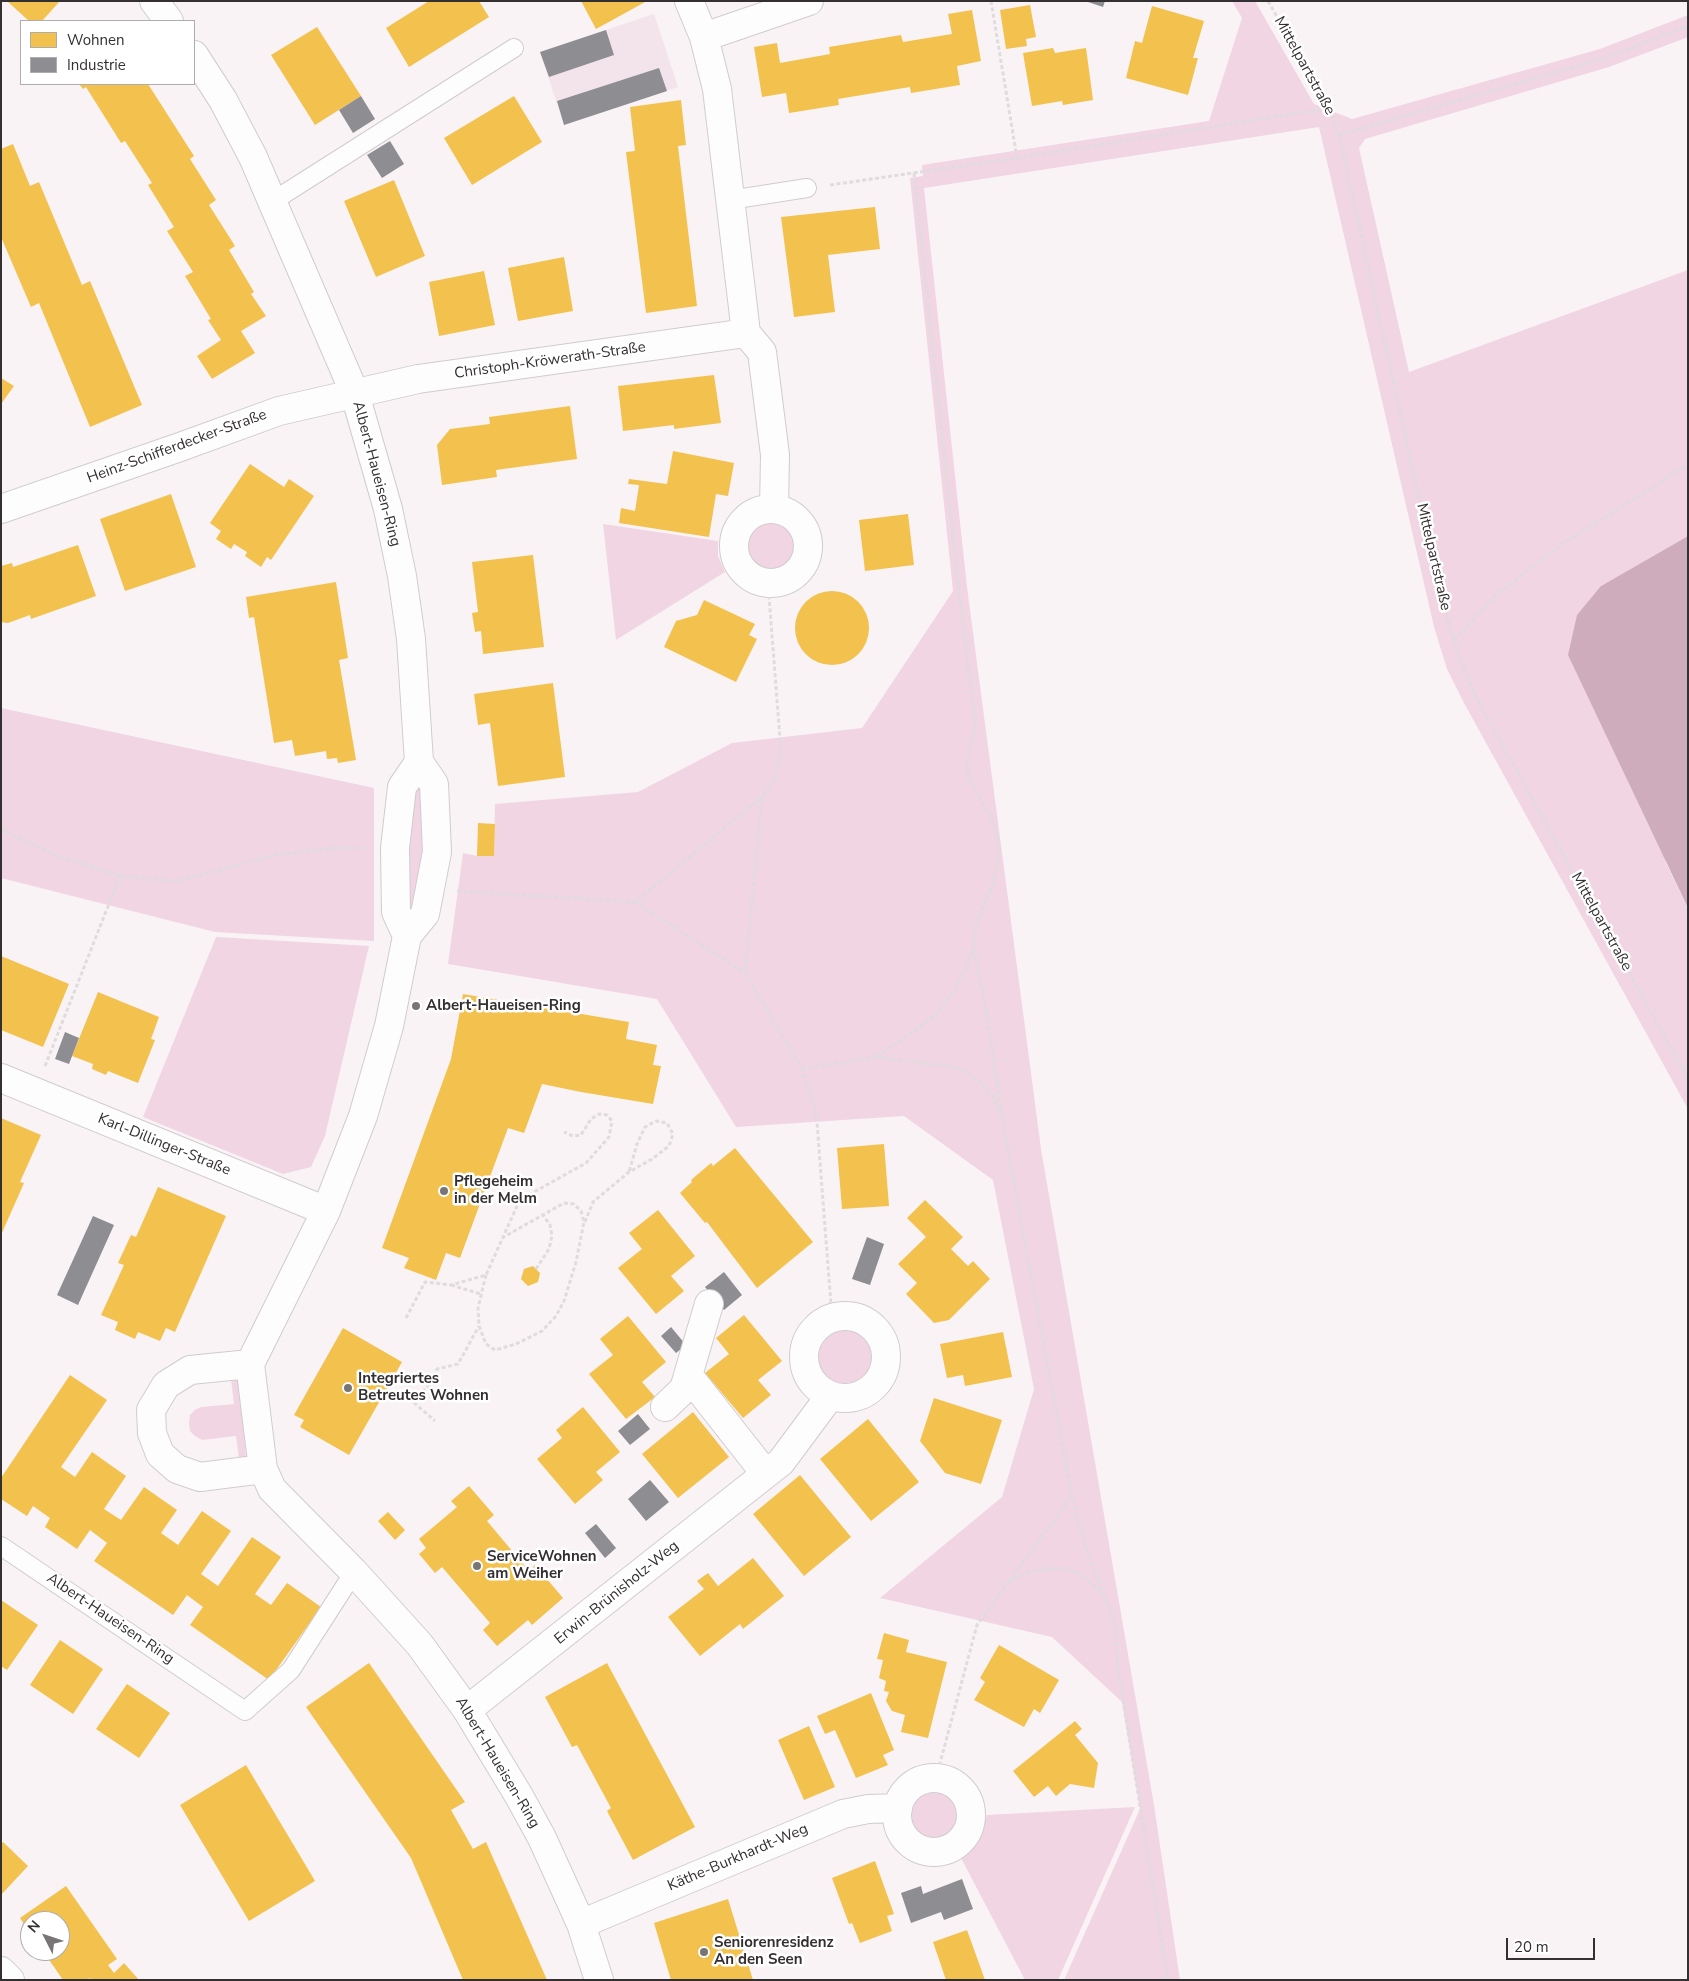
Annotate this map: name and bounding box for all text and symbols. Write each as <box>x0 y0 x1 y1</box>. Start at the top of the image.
street label: Mittelpartstraße <box>1270 14 1338 118</box>
legend <box>20 20 195 85</box>
text: Wohnen <box>67 30 125 50</box>
text: Industrie <box>67 55 126 75</box>
street label: Christoph-Kröwerath-Straße <box>453 339 647 383</box>
street label: Albert-Haueisen-Ring <box>348 399 404 549</box>
street label: Heinz-Schifferdecker-Straße <box>85 406 269 488</box>
street label: Mittelpartstraße <box>1412 502 1454 612</box>
street label: Mittelpartstraße <box>1567 870 1635 974</box>
place label: Albert-Haueisen-Ring <box>426 997 581 1015</box>
marker: Albert-Haueisen-Ring <box>410 1000 422 1012</box>
street label: Karl-Dillinger-Straße <box>95 1110 233 1180</box>
place label: Pflegeheim in der Melm <box>454 1173 537 1208</box>
marker: Pflegeheim in der Melm <box>438 1185 450 1197</box>
place label: Integriertes Betreutes Wohnen <box>358 1370 489 1405</box>
marker: Integriertes Betreutes Wohnen <box>342 1382 354 1394</box>
street label: Erwin-Brünisholz-Weg <box>551 1537 683 1649</box>
place label: ServiceWohnen am Weiher <box>487 1548 597 1583</box>
marker: ServiceWohnen am Weiher <box>471 1560 483 1572</box>
street label: Albert-Haueisen-Ring <box>43 1570 177 1668</box>
street label: Albert-Haueisen-Ring <box>451 1694 543 1832</box>
street label: Käthe-Burkhardt-Weg <box>665 1820 811 1896</box>
north arrow <box>20 1911 70 1961</box>
text: N <box>23 1916 45 1937</box>
scale bar <box>1509 1928 1598 1960</box>
place label: Seniorenresidenz An den Seen <box>714 1934 834 1969</box>
text: 20 m <box>1514 1937 1549 1957</box>
marker: Seniorenresidenz An den Seen <box>698 1946 710 1958</box>

